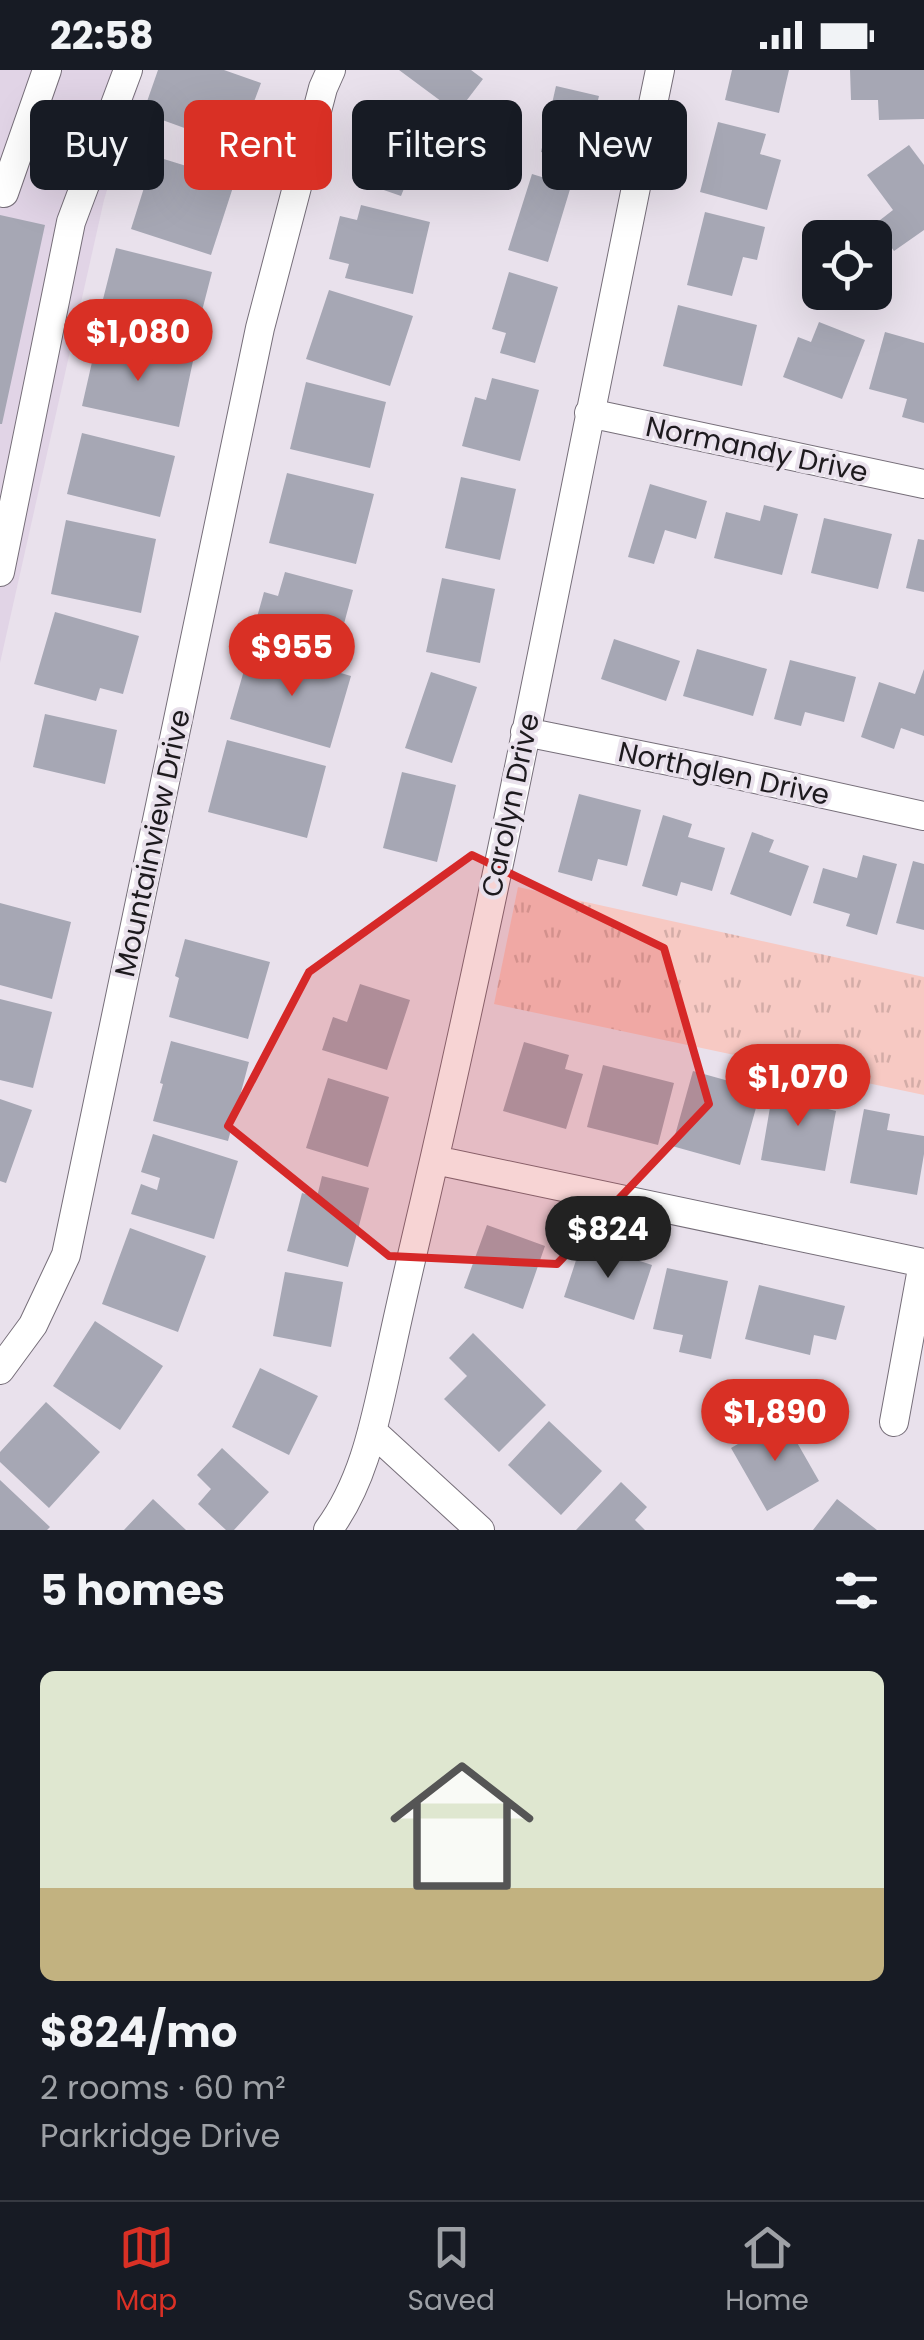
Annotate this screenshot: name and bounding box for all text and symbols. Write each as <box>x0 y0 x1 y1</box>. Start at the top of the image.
text: 22:58 <box>50 9 154 62</box>
chip: Buy <box>30 100 164 190</box>
chip: Rent <box>184 100 332 190</box>
chip: Filters <box>352 100 522 190</box>
chip: New <box>542 100 687 190</box>
map controls <box>802 220 892 310</box>
button: locate <box>802 220 892 310</box>
pin: $1,080 <box>57 299 219 384</box>
text: $1,080 <box>86 309 190 354</box>
street label: Normandy Drive <box>642 407 872 492</box>
pin: $955 <box>233 614 351 699</box>
text: $955 <box>251 624 333 669</box>
street label: Mountainview Drive <box>105 706 200 980</box>
street label: Carolyn Drive <box>472 710 549 901</box>
street label: Northglen Drive <box>615 732 833 815</box>
pin: $1,070 <box>717 1044 879 1129</box>
text: $1,070 <box>747 1054 849 1099</box>
pin: $824 <box>549 1196 667 1281</box>
text: $824 <box>567 1206 649 1251</box>
pin: $1,890 <box>694 1379 856 1464</box>
text: $1,890 <box>723 1389 827 1434</box>
text: 5 homes <box>40 1561 225 1620</box>
icon: filters <box>829 1563 884 1618</box>
icon: home <box>372 1736 552 1916</box>
text: $824/mo <box>40 2003 238 2062</box>
text: 2 rooms · 60 m² <box>40 2065 286 2110</box>
text: Parkridge Drive <box>40 2113 280 2158</box>
tab: Map <box>115 2220 177 2322</box>
tab: Saved <box>408 2220 495 2322</box>
tab: Home <box>725 2220 809 2322</box>

